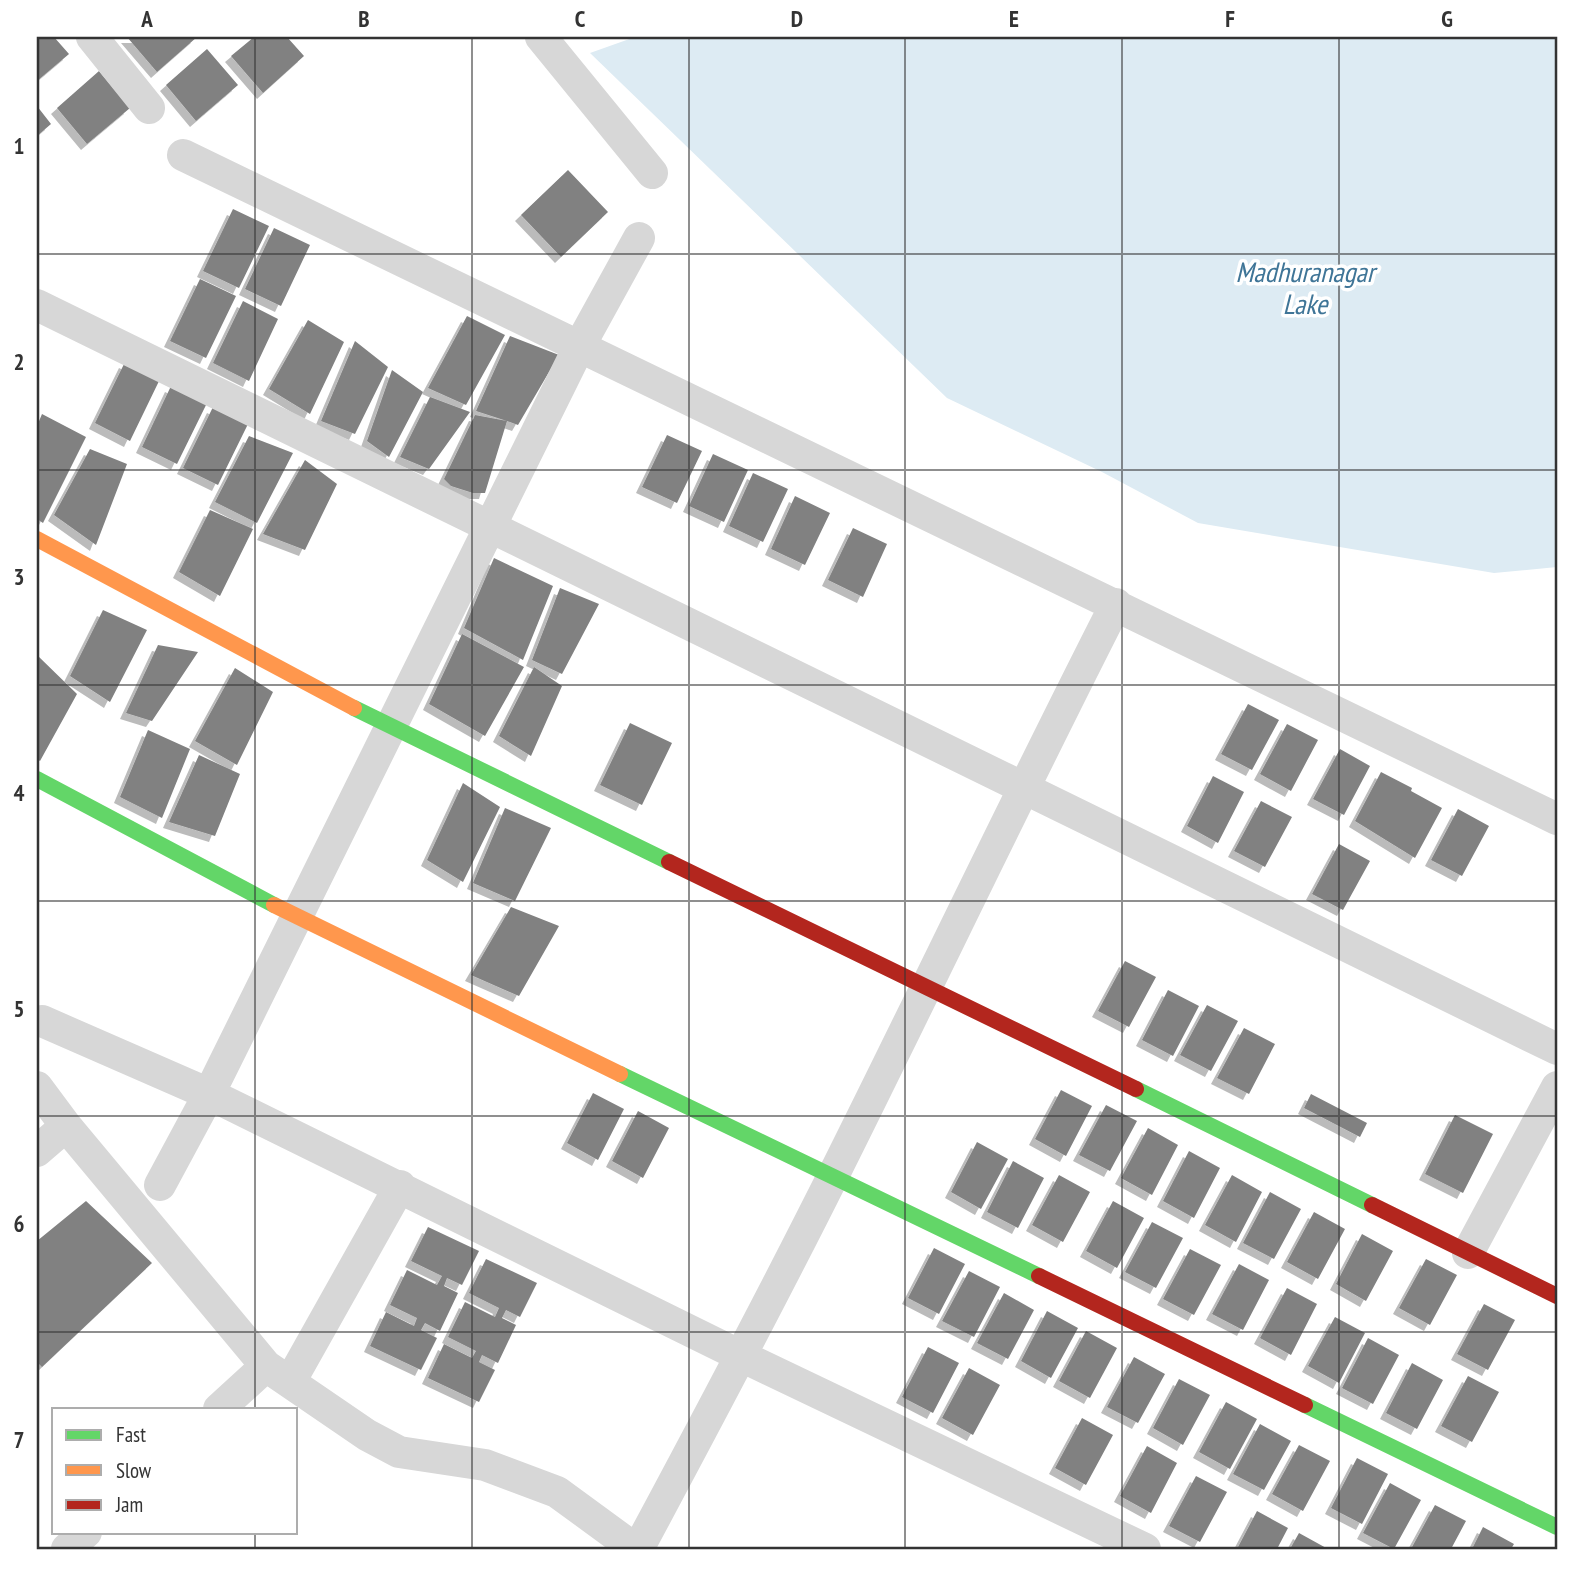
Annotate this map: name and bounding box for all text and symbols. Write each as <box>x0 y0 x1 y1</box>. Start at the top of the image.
text: A <box>140 4 153 33</box>
text: B <box>358 4 370 33</box>
text: C <box>575 4 586 33</box>
text: D <box>791 4 803 33</box>
text: E <box>1009 4 1019 33</box>
text: F <box>1225 4 1235 33</box>
text: G <box>1441 4 1453 33</box>
text: 1 <box>14 131 25 160</box>
water label: Madhuranagar Lake <box>1236 253 1379 322</box>
text: 2 <box>14 347 25 376</box>
text: 3 <box>14 562 25 591</box>
text: 4 <box>14 778 25 807</box>
text: 5 <box>14 994 25 1023</box>
text: 6 <box>14 1209 25 1238</box>
legend <box>52 1408 298 1534</box>
text: Fast <box>116 1421 146 1448</box>
text: 7 <box>14 1425 25 1454</box>
text: Slow <box>116 1457 152 1484</box>
text: Jam <box>115 1491 143 1518</box>

